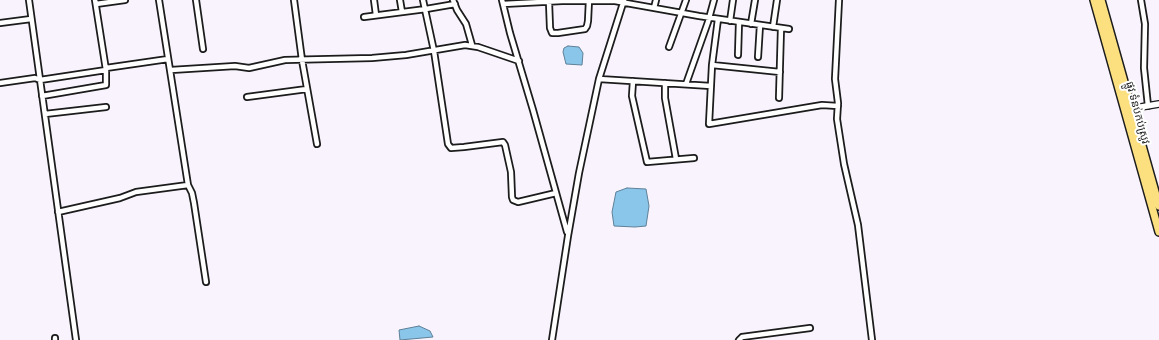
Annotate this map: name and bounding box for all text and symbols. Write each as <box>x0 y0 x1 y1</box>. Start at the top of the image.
street label: ផ្លូវ ទំនប់កប់ស្រូវ <box>1122 80 1152 146</box>

